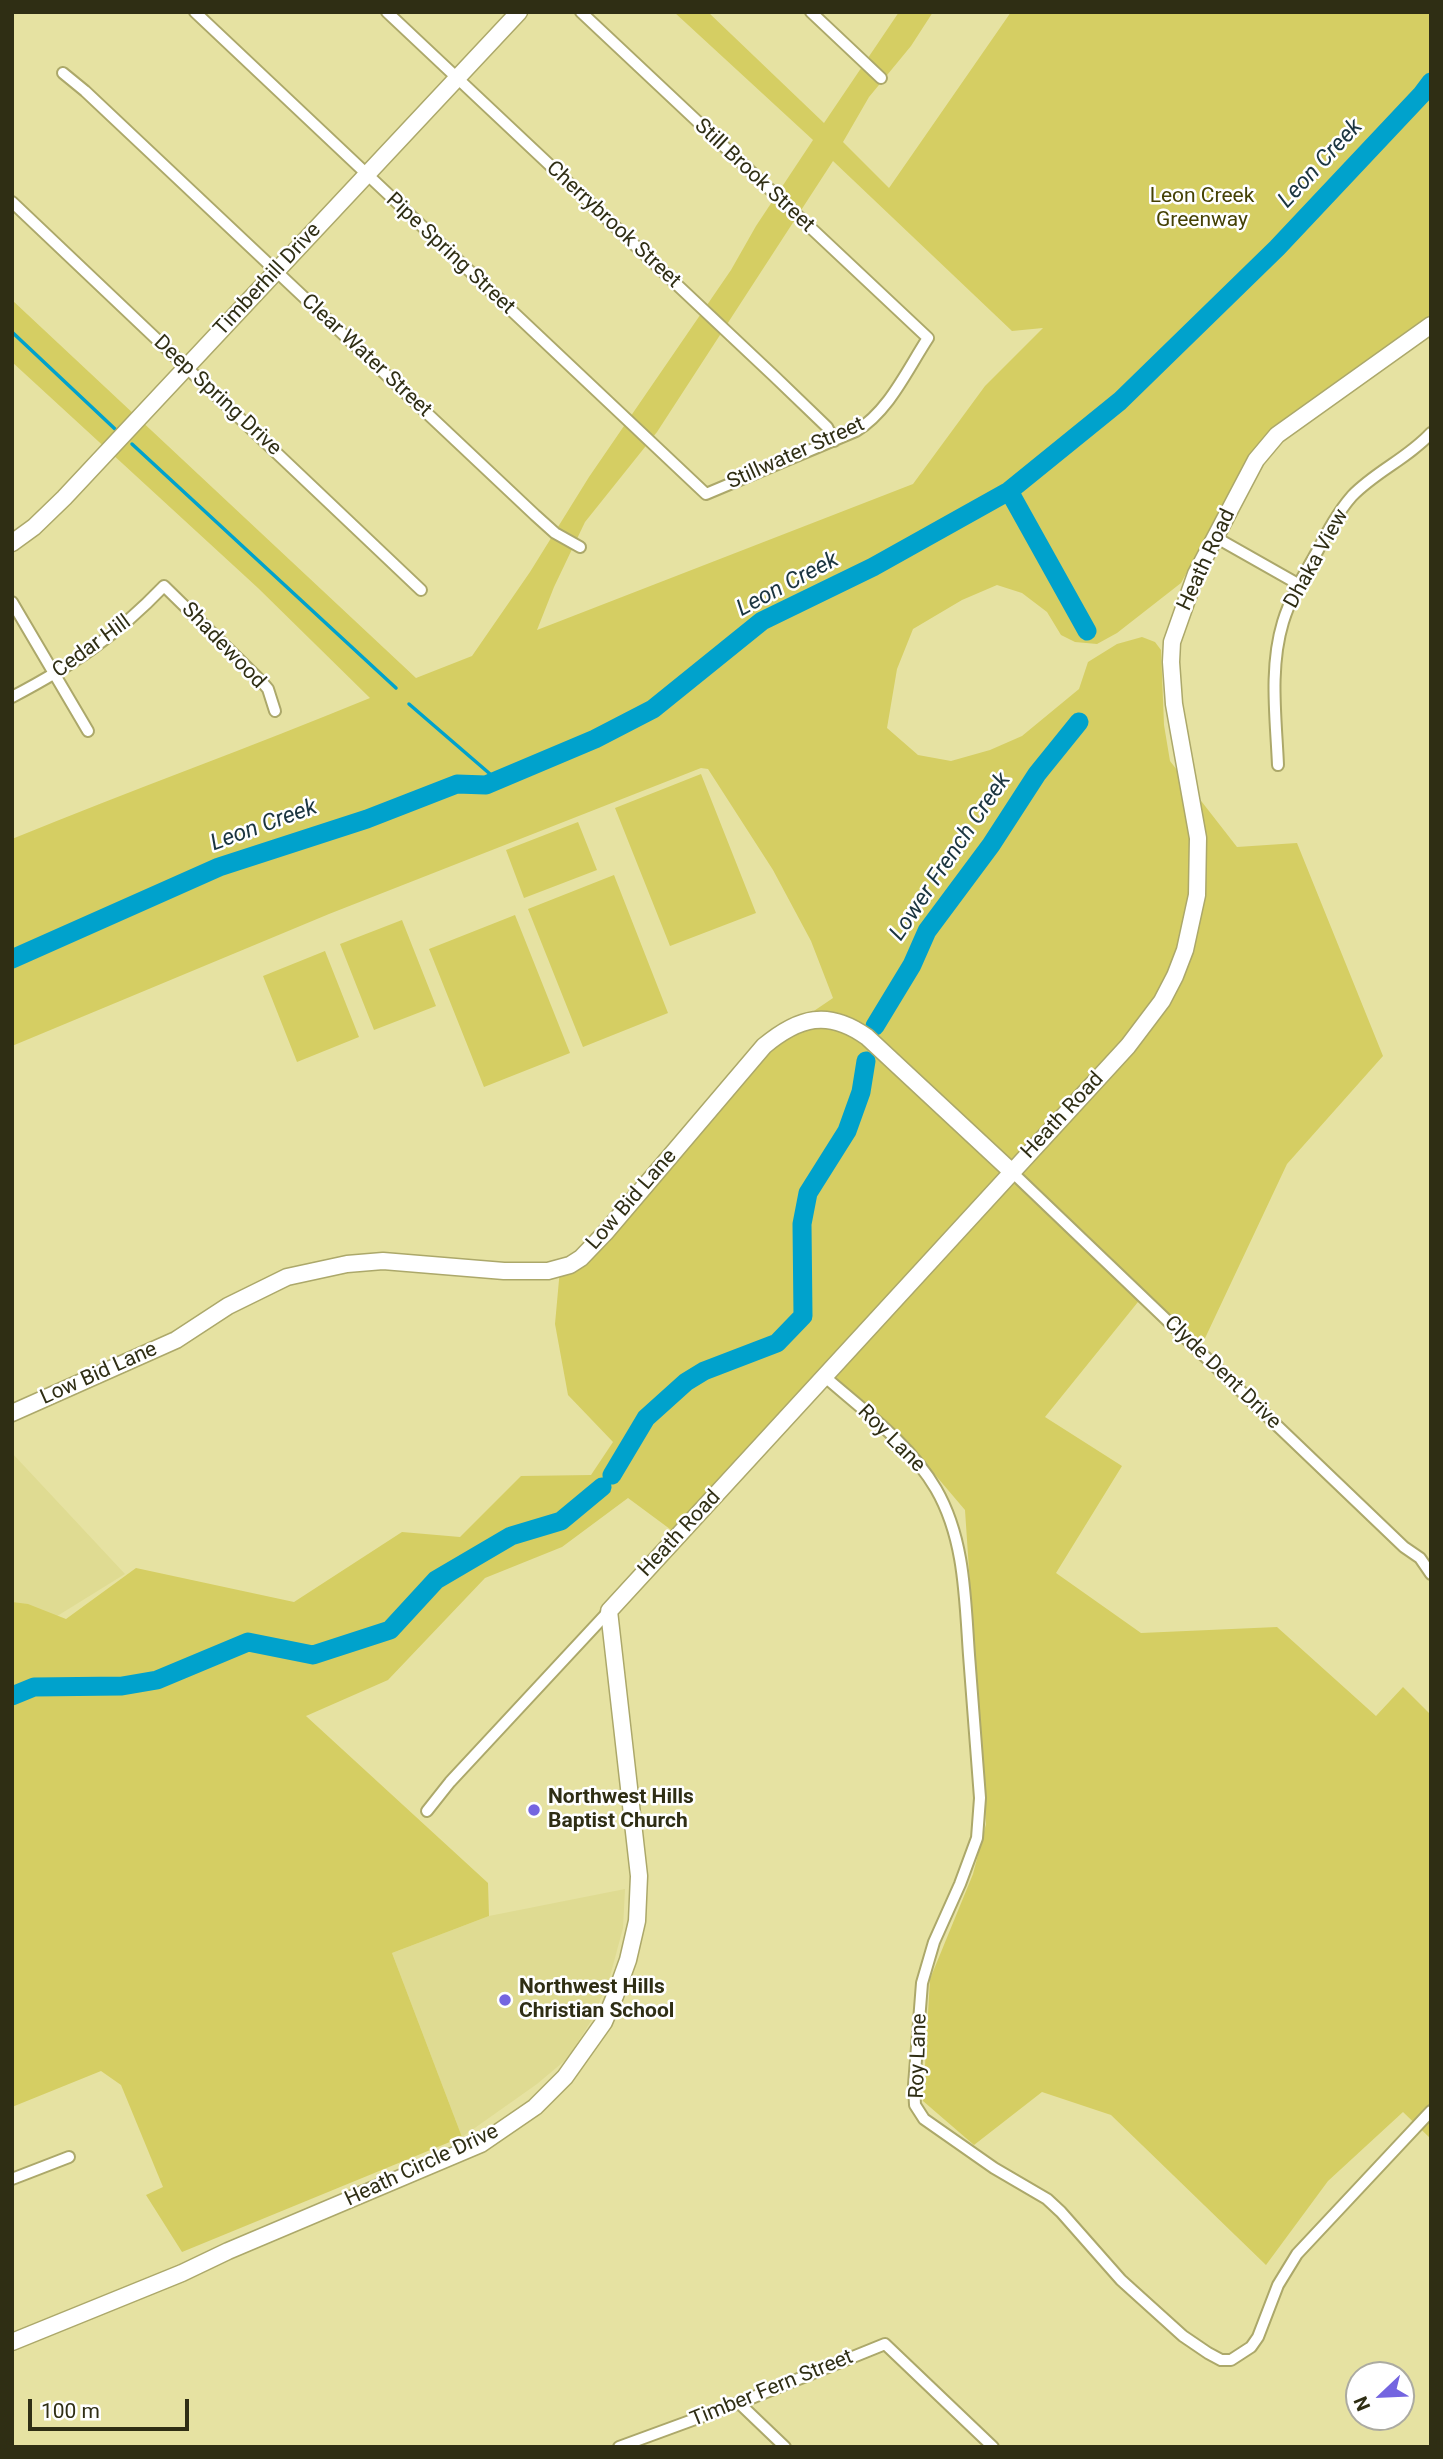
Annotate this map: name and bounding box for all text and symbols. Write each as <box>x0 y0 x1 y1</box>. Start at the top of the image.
street label: Still Brook Street <box>689 114 819 238</box>
water label: Leon Creek <box>1273 114 1369 214</box>
street label: Cherrybrook Street <box>541 156 685 294</box>
park label: Leon Creek Greenway <box>1150 184 1254 234</box>
street label: Pipe Spring Street <box>380 188 520 320</box>
street label: Timberhill Drive <box>209 218 327 342</box>
street label: Clear Water Street <box>296 289 436 423</box>
street label: Deep Spring Drive <box>148 330 286 462</box>
street label: Stillwater Street <box>723 412 869 496</box>
street label: Heath Road <box>1172 505 1242 615</box>
street label: Dhaka View <box>1279 505 1355 613</box>
water label: Leon Creek <box>732 547 844 623</box>
street label: Shadewood <box>176 598 270 694</box>
street label: Cedar Hill <box>48 610 136 684</box>
water label: Lower French Creek <box>885 768 1017 946</box>
water label: Leon Creek <box>207 794 321 858</box>
street label: Heath Road <box>1016 1067 1110 1165</box>
street label: Low Bid Lane <box>581 1145 683 1255</box>
street label: Clyde Dent Drive <box>1158 1311 1286 1435</box>
street label: Low Bid Lane <box>37 1337 161 1411</box>
street label: Roy Lane <box>852 1400 930 1478</box>
street label: Heath Road <box>633 1485 727 1583</box>
place label: Northwest Hills Baptist Church <box>548 1785 694 1835</box>
marker: Northwest Hills Baptist Church <box>526 1802 542 1818</box>
place label: Northwest Hills Christian School <box>519 1975 674 2025</box>
marker: Northwest Hills Christian School <box>497 1992 513 2008</box>
street label: Roy Lane <box>905 2013 933 2099</box>
street label: Heath Circle Drive <box>341 2119 503 2213</box>
street label: Timber Fern Street <box>687 2345 857 2433</box>
north arrow <box>1345 2361 1415 2431</box>
scale bar <box>32 2386 192 2430</box>
text: N <box>1349 2393 1375 2414</box>
text: 100 m <box>41 2399 100 2423</box>

